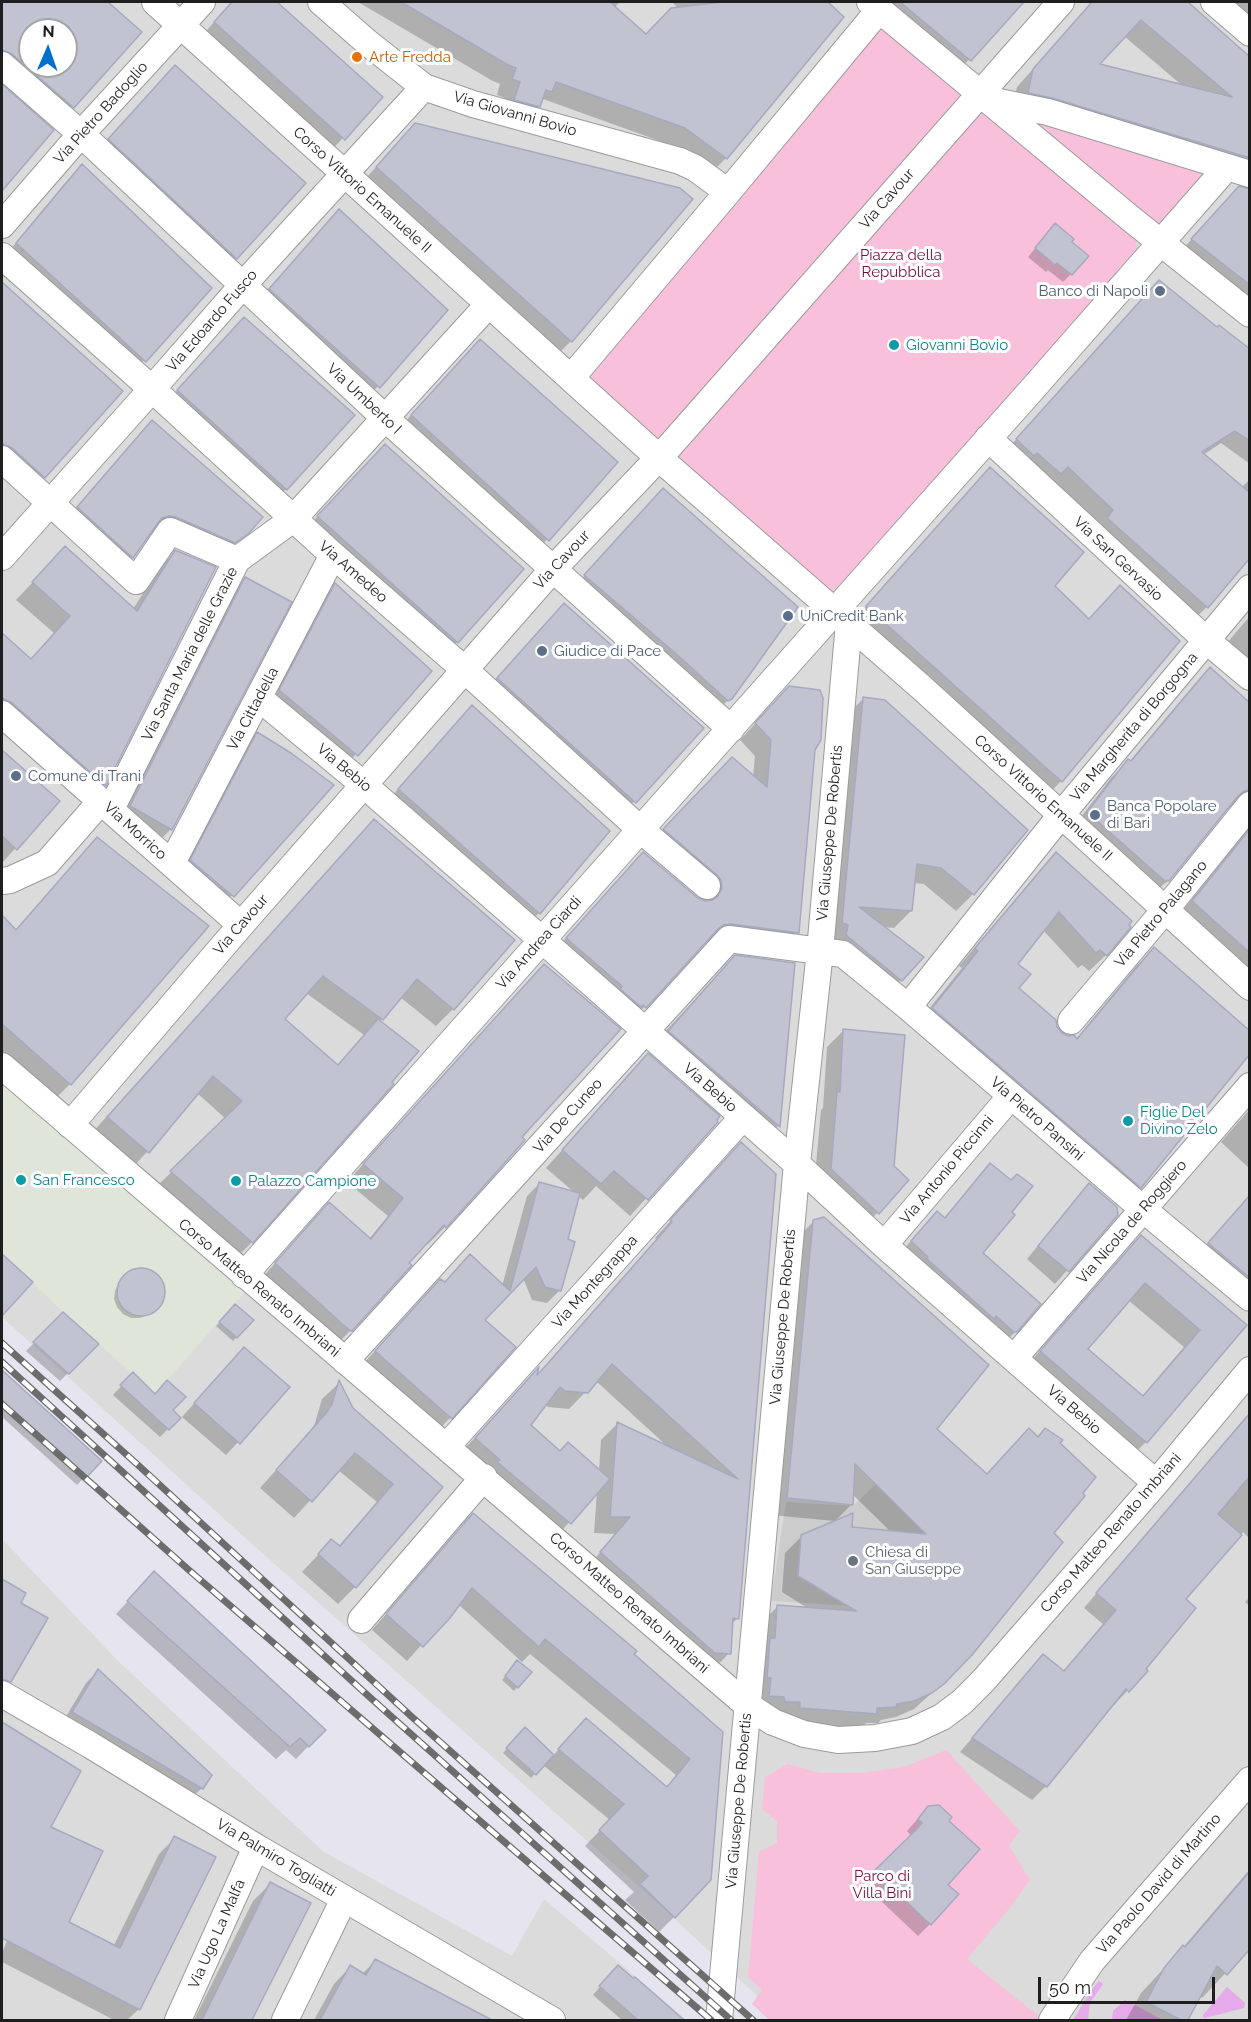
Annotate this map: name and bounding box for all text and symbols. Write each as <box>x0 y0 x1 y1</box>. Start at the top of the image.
north arrow <box>18 18 78 78</box>
text: N <box>42 22 55 41</box>
place label: Arte Fredda <box>369 48 451 66</box>
marker: Arte Fredda <box>350 50 364 64</box>
street label: Via Pietro Badoglio <box>50 58 152 168</box>
street label: Via Giovanni Bovio <box>451 88 579 140</box>
street label: Corso Vittorio Emanuele II <box>289 123 435 257</box>
street label: Via Cavour <box>856 165 918 233</box>
park label: Piazza della Repubblica <box>860 246 942 281</box>
street label: Via Edoardo Fusco <box>163 266 261 376</box>
place label: Banco di Napoli <box>1039 282 1148 300</box>
marker: Banco di Napoli <box>1153 284 1167 298</box>
place label: Giovanni Bovio <box>906 336 1008 354</box>
marker: Giovanni Bovio <box>887 338 901 352</box>
street label: Via Umberto I <box>323 360 405 438</box>
street label: Via San Gervasio <box>1070 513 1166 605</box>
street label: Via Cavour <box>530 527 594 593</box>
street label: Via Amedeo <box>315 537 391 607</box>
street label: Via Santa Maria delle Grazie <box>138 564 242 744</box>
place label: UniCredit Bank <box>800 607 904 625</box>
marker: UniCredit Bank <box>781 609 795 623</box>
place label: Giudice di Pace <box>554 642 661 660</box>
marker: Giudice di Pace <box>535 644 549 658</box>
street label: Via Margherita di Borgogna <box>1066 649 1202 805</box>
street label: Via Cittadella <box>224 664 282 754</box>
street label: Corso Vittorio Emanuele II <box>970 731 1116 865</box>
street label: Via Bebio <box>313 740 375 796</box>
street label: Via Giuseppe De Robertis <box>813 744 847 922</box>
place label: Comune di Trani <box>28 767 141 785</box>
marker: Comune di Trani <box>9 769 23 783</box>
place label: Banca Popolare di Bari <box>1107 797 1217 832</box>
street label: Via Morrico <box>100 798 170 864</box>
marker: Banca Popolare di Bari <box>1088 808 1102 822</box>
street label: Via Pietro Palagano <box>1111 857 1211 971</box>
street label: Via Cavour <box>210 891 272 959</box>
street label: Via Andrea Ciardi <box>493 893 585 993</box>
street label: Via Bebio <box>679 1060 741 1116</box>
street label: Via Pietro Pansini <box>986 1073 1088 1165</box>
street label: Via De Cuneo <box>530 1075 606 1157</box>
place label: Figlie Del Divino Zelo <box>1140 1103 1218 1138</box>
street label: Via Antonio Piccinni <box>896 1112 998 1228</box>
marker: Figlie Del Divino Zelo <box>1121 1114 1135 1128</box>
street label: Via Nicola de Roggiero <box>1073 1156 1191 1288</box>
place label: San Francesco <box>33 1171 135 1189</box>
place label: Palazzo Campione <box>248 1172 376 1190</box>
marker: San Francesco <box>14 1173 28 1187</box>
marker: Palazzo Campione <box>229 1174 243 1188</box>
street label: Corso Matteo Renato Imbriani <box>175 1215 343 1361</box>
street label: Via Giuseppe De Robertis <box>766 1228 800 1406</box>
street label: Via Montegrappa <box>548 1232 642 1332</box>
street label: Via Bebio <box>1043 1382 1105 1438</box>
street label: Corso Matteo Renato Imbriani <box>1037 1450 1185 1616</box>
street label: Corso Matteo Renato Imbriani <box>546 1529 712 1677</box>
place label: Chiesa di San Giuseppe <box>865 1543 961 1578</box>
marker: Chiesa di San Giuseppe <box>846 1554 860 1568</box>
street label: Via Giuseppe De Robertis <box>722 1712 756 1890</box>
street label: Via Paolo David di Martino <box>1093 1810 1225 1958</box>
street label: Via Palmiro Togliatti <box>213 1815 339 1901</box>
park label: Parco di Villa Bini <box>853 1867 911 1902</box>
street label: Via Ugo La Malfa <box>185 1877 249 1991</box>
scale bar <box>1041 1965 1218 2003</box>
text: 50 m <box>1049 1977 1091 1998</box>

